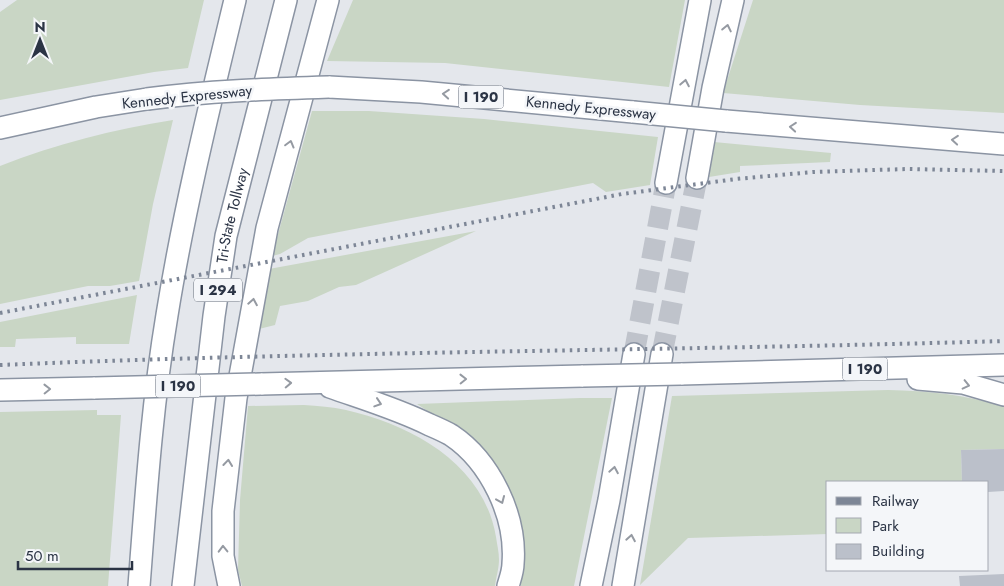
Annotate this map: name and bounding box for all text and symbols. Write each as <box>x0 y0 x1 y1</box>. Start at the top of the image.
north arrow <box>15 15 65 65</box>
text: N <box>34 17 46 37</box>
one-way arrow <box>721 23 732 32</box>
street label: Kennedy Expressway <box>121 79 253 115</box>
one-way arrow <box>679 79 689 88</box>
road number: I 190 <box>458 85 504 108</box>
one-way arrow <box>441 89 449 100</box>
street label: Kennedy Expressway <box>525 90 657 126</box>
one-way arrow <box>789 122 797 133</box>
one-way arrow <box>951 135 959 146</box>
one-way arrow <box>284 141 294 149</box>
street label: Tri-State Tollway <box>211 165 254 265</box>
road number: I 294 <box>194 278 242 302</box>
one-way arrow <box>247 298 258 307</box>
road number: I 190 <box>842 358 888 380</box>
road number: I 190 <box>156 374 200 398</box>
one-way arrow <box>459 374 467 385</box>
one-way arrow <box>284 378 292 389</box>
one-way arrow <box>962 379 971 390</box>
one-way arrow <box>44 384 52 394</box>
one-way arrow <box>373 398 382 408</box>
one-way arrow <box>222 459 233 467</box>
one-way arrow <box>609 465 619 474</box>
legend <box>826 481 989 571</box>
text: Railway <box>872 490 919 512</box>
one-way arrow <box>495 495 506 504</box>
text: Park <box>872 515 899 537</box>
one-way arrow <box>625 534 635 542</box>
scale bar <box>18 538 131 570</box>
text: Building <box>872 540 924 562</box>
text: 50 m <box>25 545 59 567</box>
one-way arrow <box>218 545 228 552</box>

